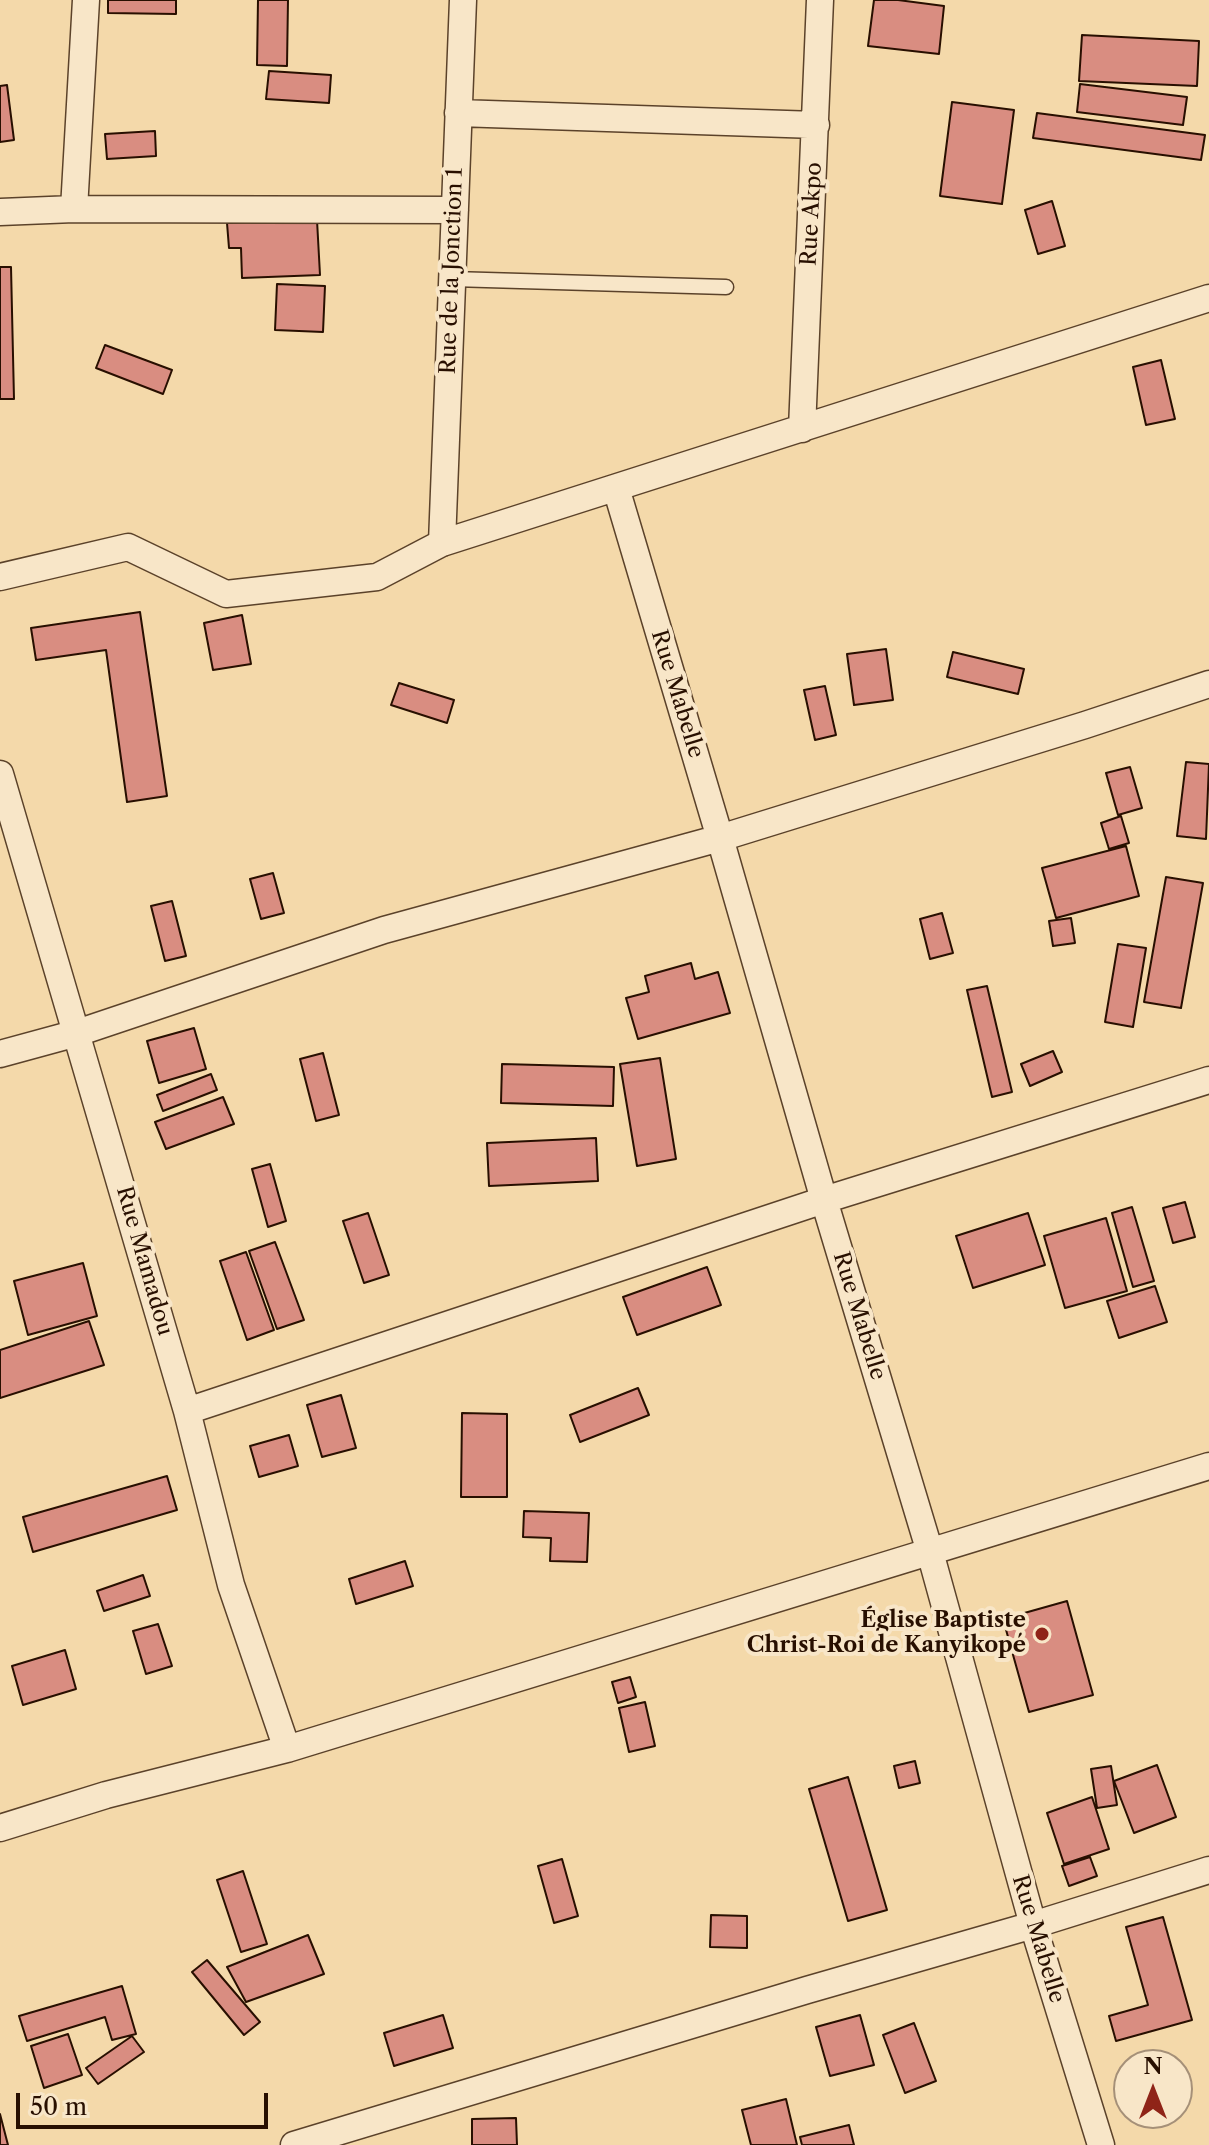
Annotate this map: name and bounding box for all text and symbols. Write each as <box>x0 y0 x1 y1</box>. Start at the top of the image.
street label: Rue Akpo <box>796 161 828 267</box>
street label: Rue de la Jonction 1 <box>435 167 469 375</box>
street label: Rue Mabelle <box>645 627 709 761</box>
street label: Rue Mamadou <box>110 1183 178 1339</box>
street label: Rue Mabelle <box>827 1249 891 1383</box>
place label: Église Baptiste Christ-Roi de Kanyikopé <box>747 1608 1026 1660</box>
marker: Église Baptiste Christ-Roi de Kanyikopé <box>1033 1625 1051 1643</box>
street label: Rue Mabelle <box>1006 1872 1070 2006</box>
north arrow <box>1113 2049 1193 2129</box>
text: N <box>1143 2053 1163 2080</box>
scale bar <box>20 2077 272 2127</box>
text: 50 m <box>30 2092 87 2121</box>

